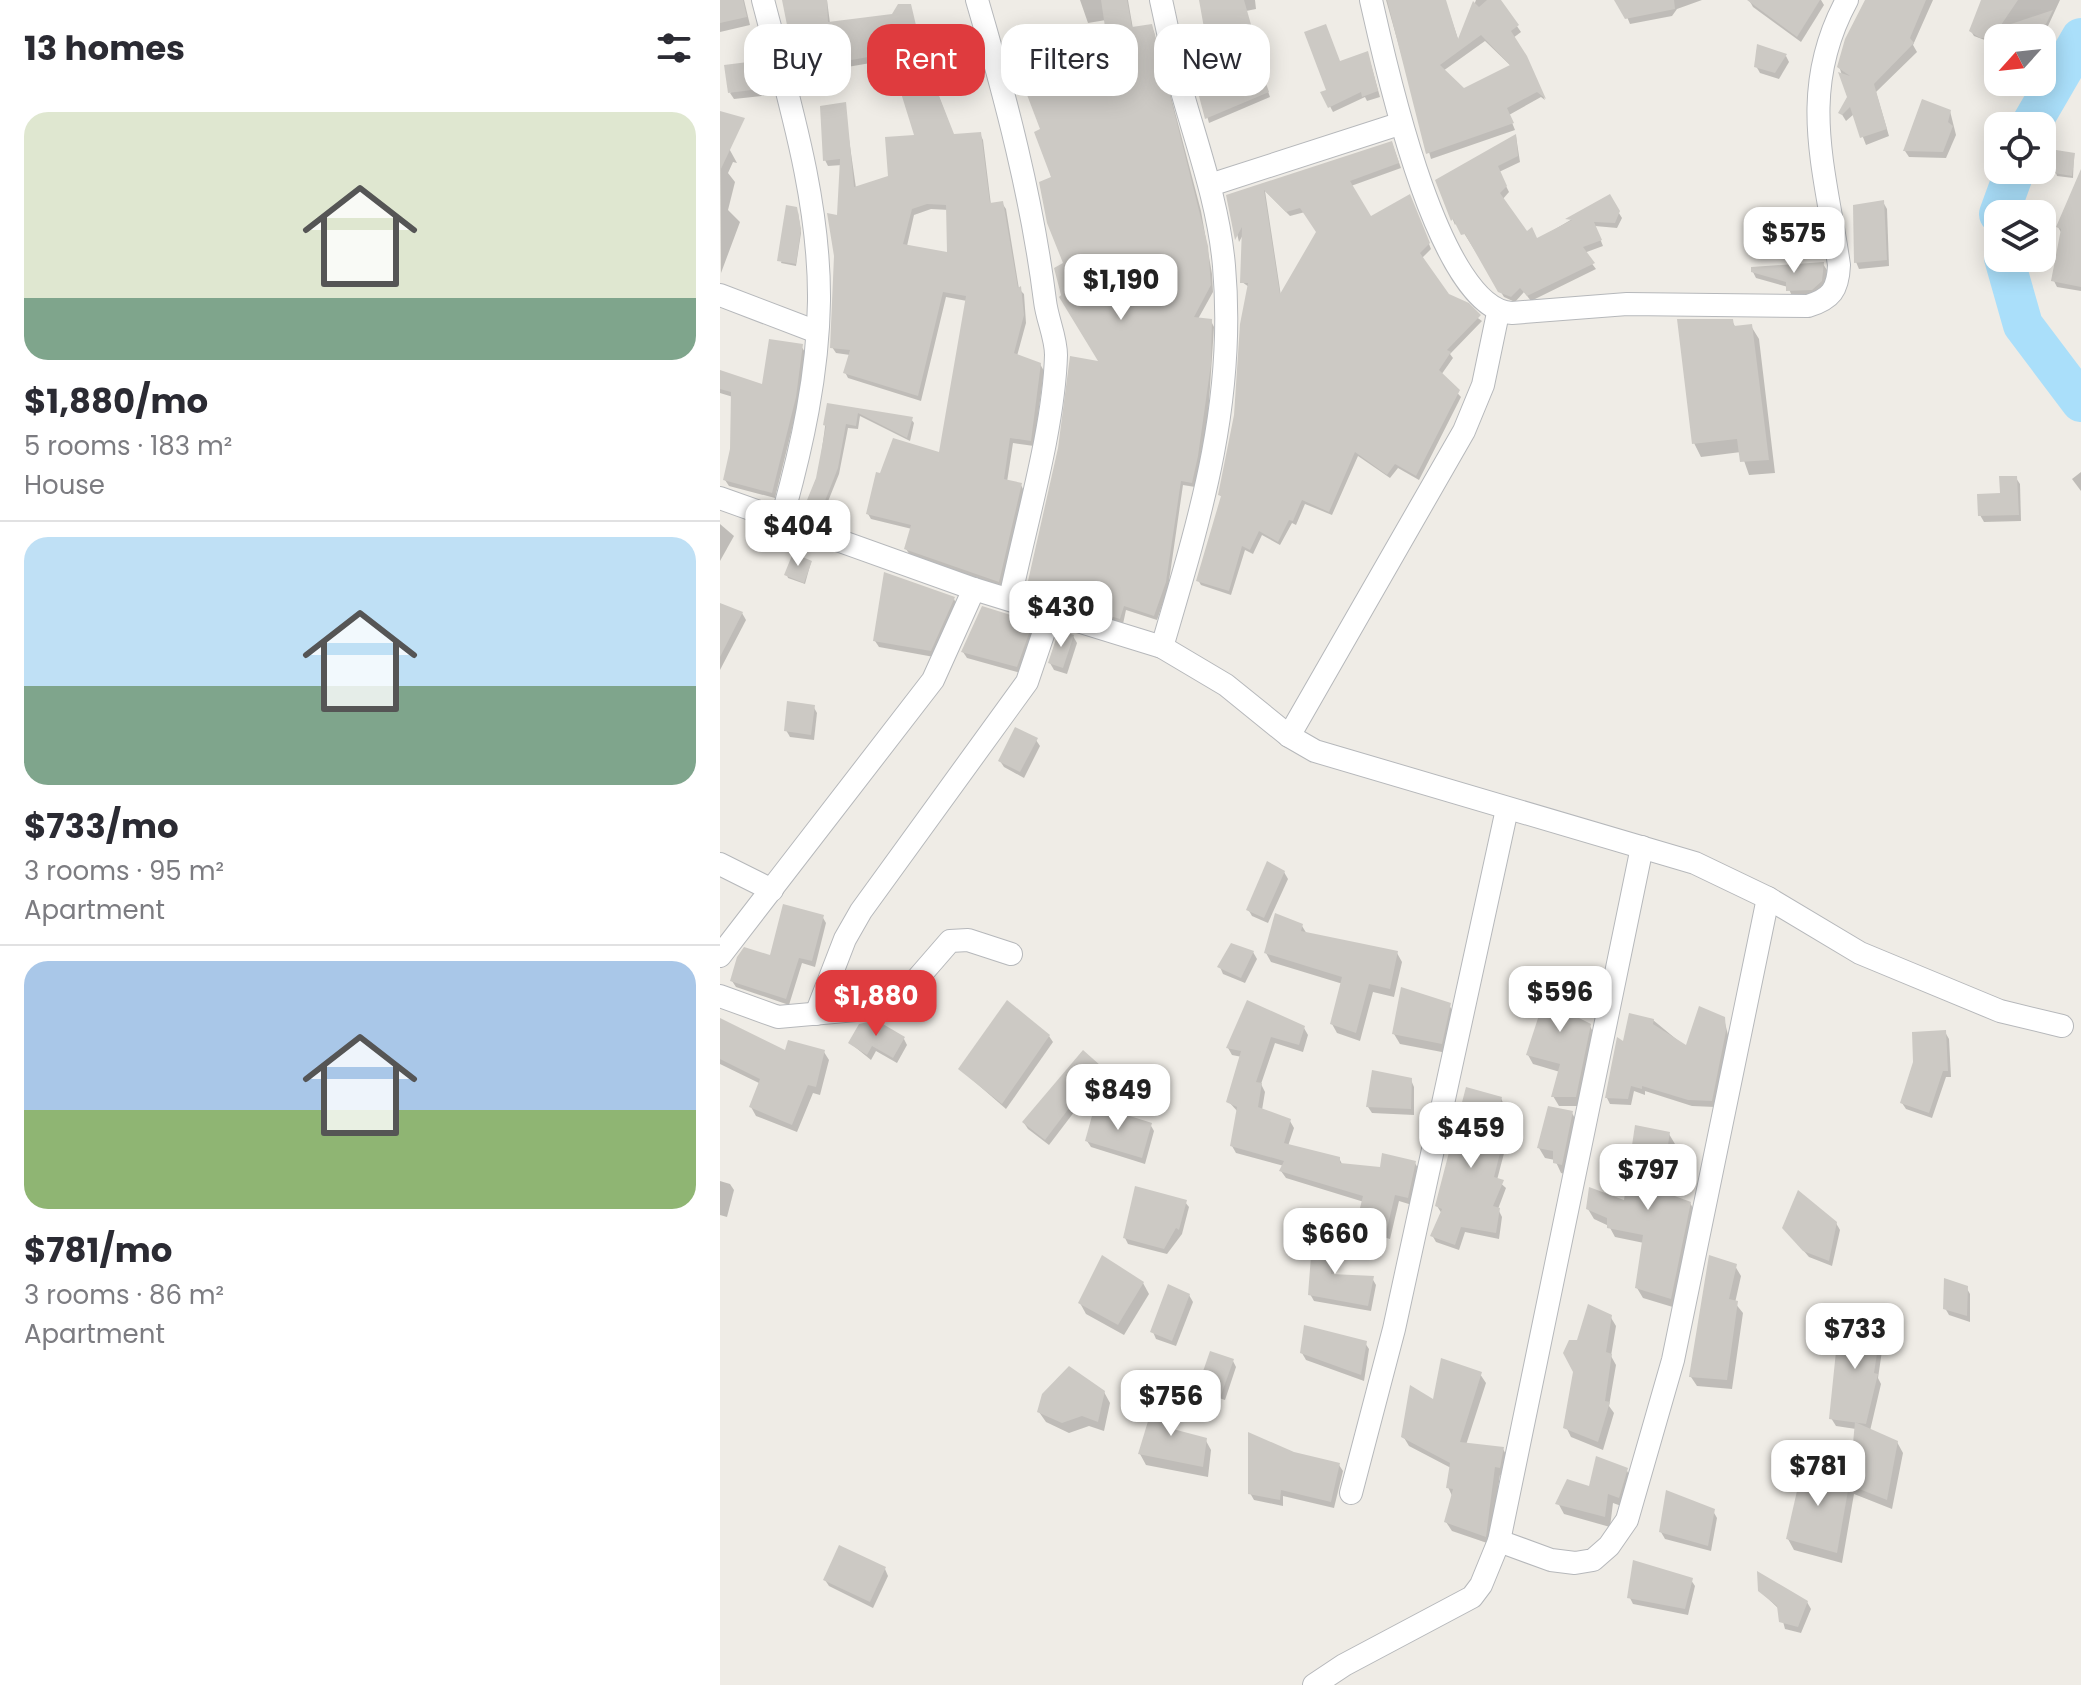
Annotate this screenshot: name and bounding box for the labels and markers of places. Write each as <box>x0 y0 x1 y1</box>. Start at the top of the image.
pin: $575 <box>1747 207 1841 275</box>
pin: $1,190 <box>1056 254 1186 322</box>
pin: $404 <box>751 500 845 568</box>
pin: $430 <box>1014 581 1108 649</box>
pin: $596 <box>1513 966 1607 1034</box>
pin: $1,880 <box>811 970 941 1038</box>
pin: $849 <box>1071 1064 1165 1132</box>
pin: $459 <box>1424 1102 1518 1170</box>
pin: $797 <box>1601 1144 1695 1212</box>
pin: $660 <box>1288 1208 1382 1276</box>
pin: $733 <box>1808 1303 1902 1371</box>
pin: $756 <box>1124 1370 1218 1438</box>
pin: $781 <box>1771 1440 1865 1508</box>

